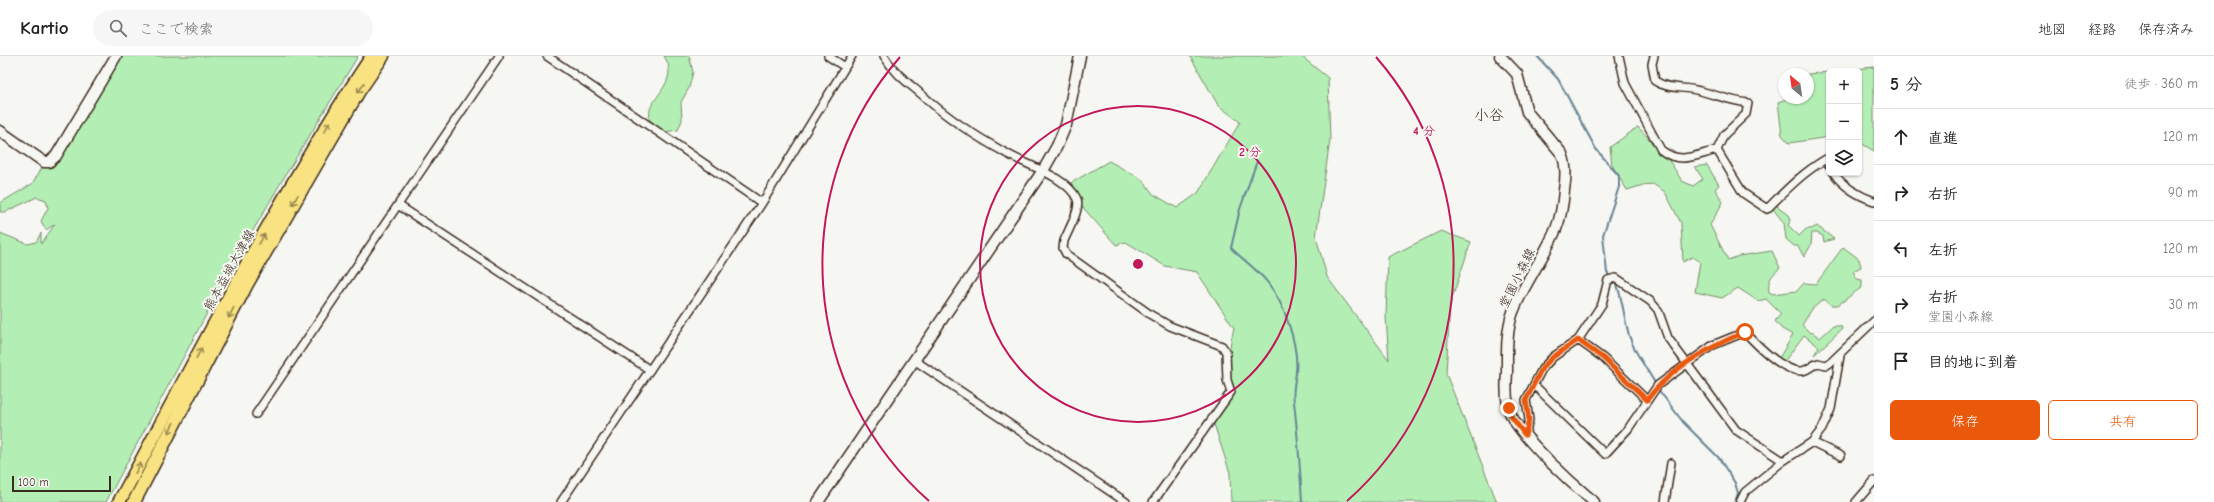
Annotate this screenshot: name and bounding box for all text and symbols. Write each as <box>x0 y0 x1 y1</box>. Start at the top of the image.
search box <box>93 10 373 46</box>
text: Kartio <box>20 17 69 39</box>
icon: search <box>107 17 129 39</box>
text: ここで検索 <box>139 20 214 38</box>
text: 地図 <box>2038 21 2066 38</box>
text: 経路 <box>2088 21 2116 38</box>
text: 保存済み <box>2138 21 2194 38</box>
north arrow <box>1778 68 1814 104</box>
map controls <box>1826 68 1862 176</box>
button: + <box>1826 68 1862 104</box>
text: 5 分 <box>1890 75 1922 94</box>
text: 徒歩 · 360 m <box>2124 76 2198 91</box>
one-way arrow <box>357 83 365 94</box>
button: − <box>1826 104 1862 140</box>
district label: 小谷 <box>1474 106 1504 124</box>
one-way arrow <box>324 121 332 133</box>
text: 4 分 <box>1413 124 1435 138</box>
icon: ahead <box>1890 126 1912 148</box>
text: 直進 <box>1928 129 1958 147</box>
text: 120 m <box>2163 129 2198 144</box>
button: layers <box>1826 140 1862 176</box>
text: 2 分 <box>1239 145 1261 159</box>
icon: right <box>1890 182 1912 204</box>
text: 右折 <box>1928 185 1958 203</box>
text: 90 m <box>2168 185 2198 200</box>
one-way arrow <box>291 194 299 206</box>
street label: 熊本益城大津線 <box>200 226 258 313</box>
one-way arrow <box>259 233 266 245</box>
icon: left <box>1890 238 1912 260</box>
text: 左折 <box>1928 241 1958 259</box>
text: 120 m <box>2163 241 2198 256</box>
street label: 堂園小森線 <box>1496 245 1538 311</box>
centre of rings <box>1131 257 1145 271</box>
text: 右折 <box>1928 288 1958 306</box>
icon: right <box>1890 294 1912 316</box>
text: 30 m <box>2168 297 2198 312</box>
one-way arrow <box>227 307 234 319</box>
text: 堂園小森線 <box>1928 309 1993 324</box>
route start <box>1736 323 1754 341</box>
one-way arrow <box>196 347 203 359</box>
icon: arrive <box>1890 350 1912 372</box>
text: 目的地に到着 <box>1928 353 2018 371</box>
route end <box>1500 399 1518 417</box>
button: 保存 <box>1890 400 2040 440</box>
button: 共有 <box>2048 400 2198 440</box>
one-way arrow <box>166 422 174 434</box>
one-way arrow <box>135 462 142 474</box>
scale bar <box>12 474 111 493</box>
text: 100 m <box>18 476 49 489</box>

